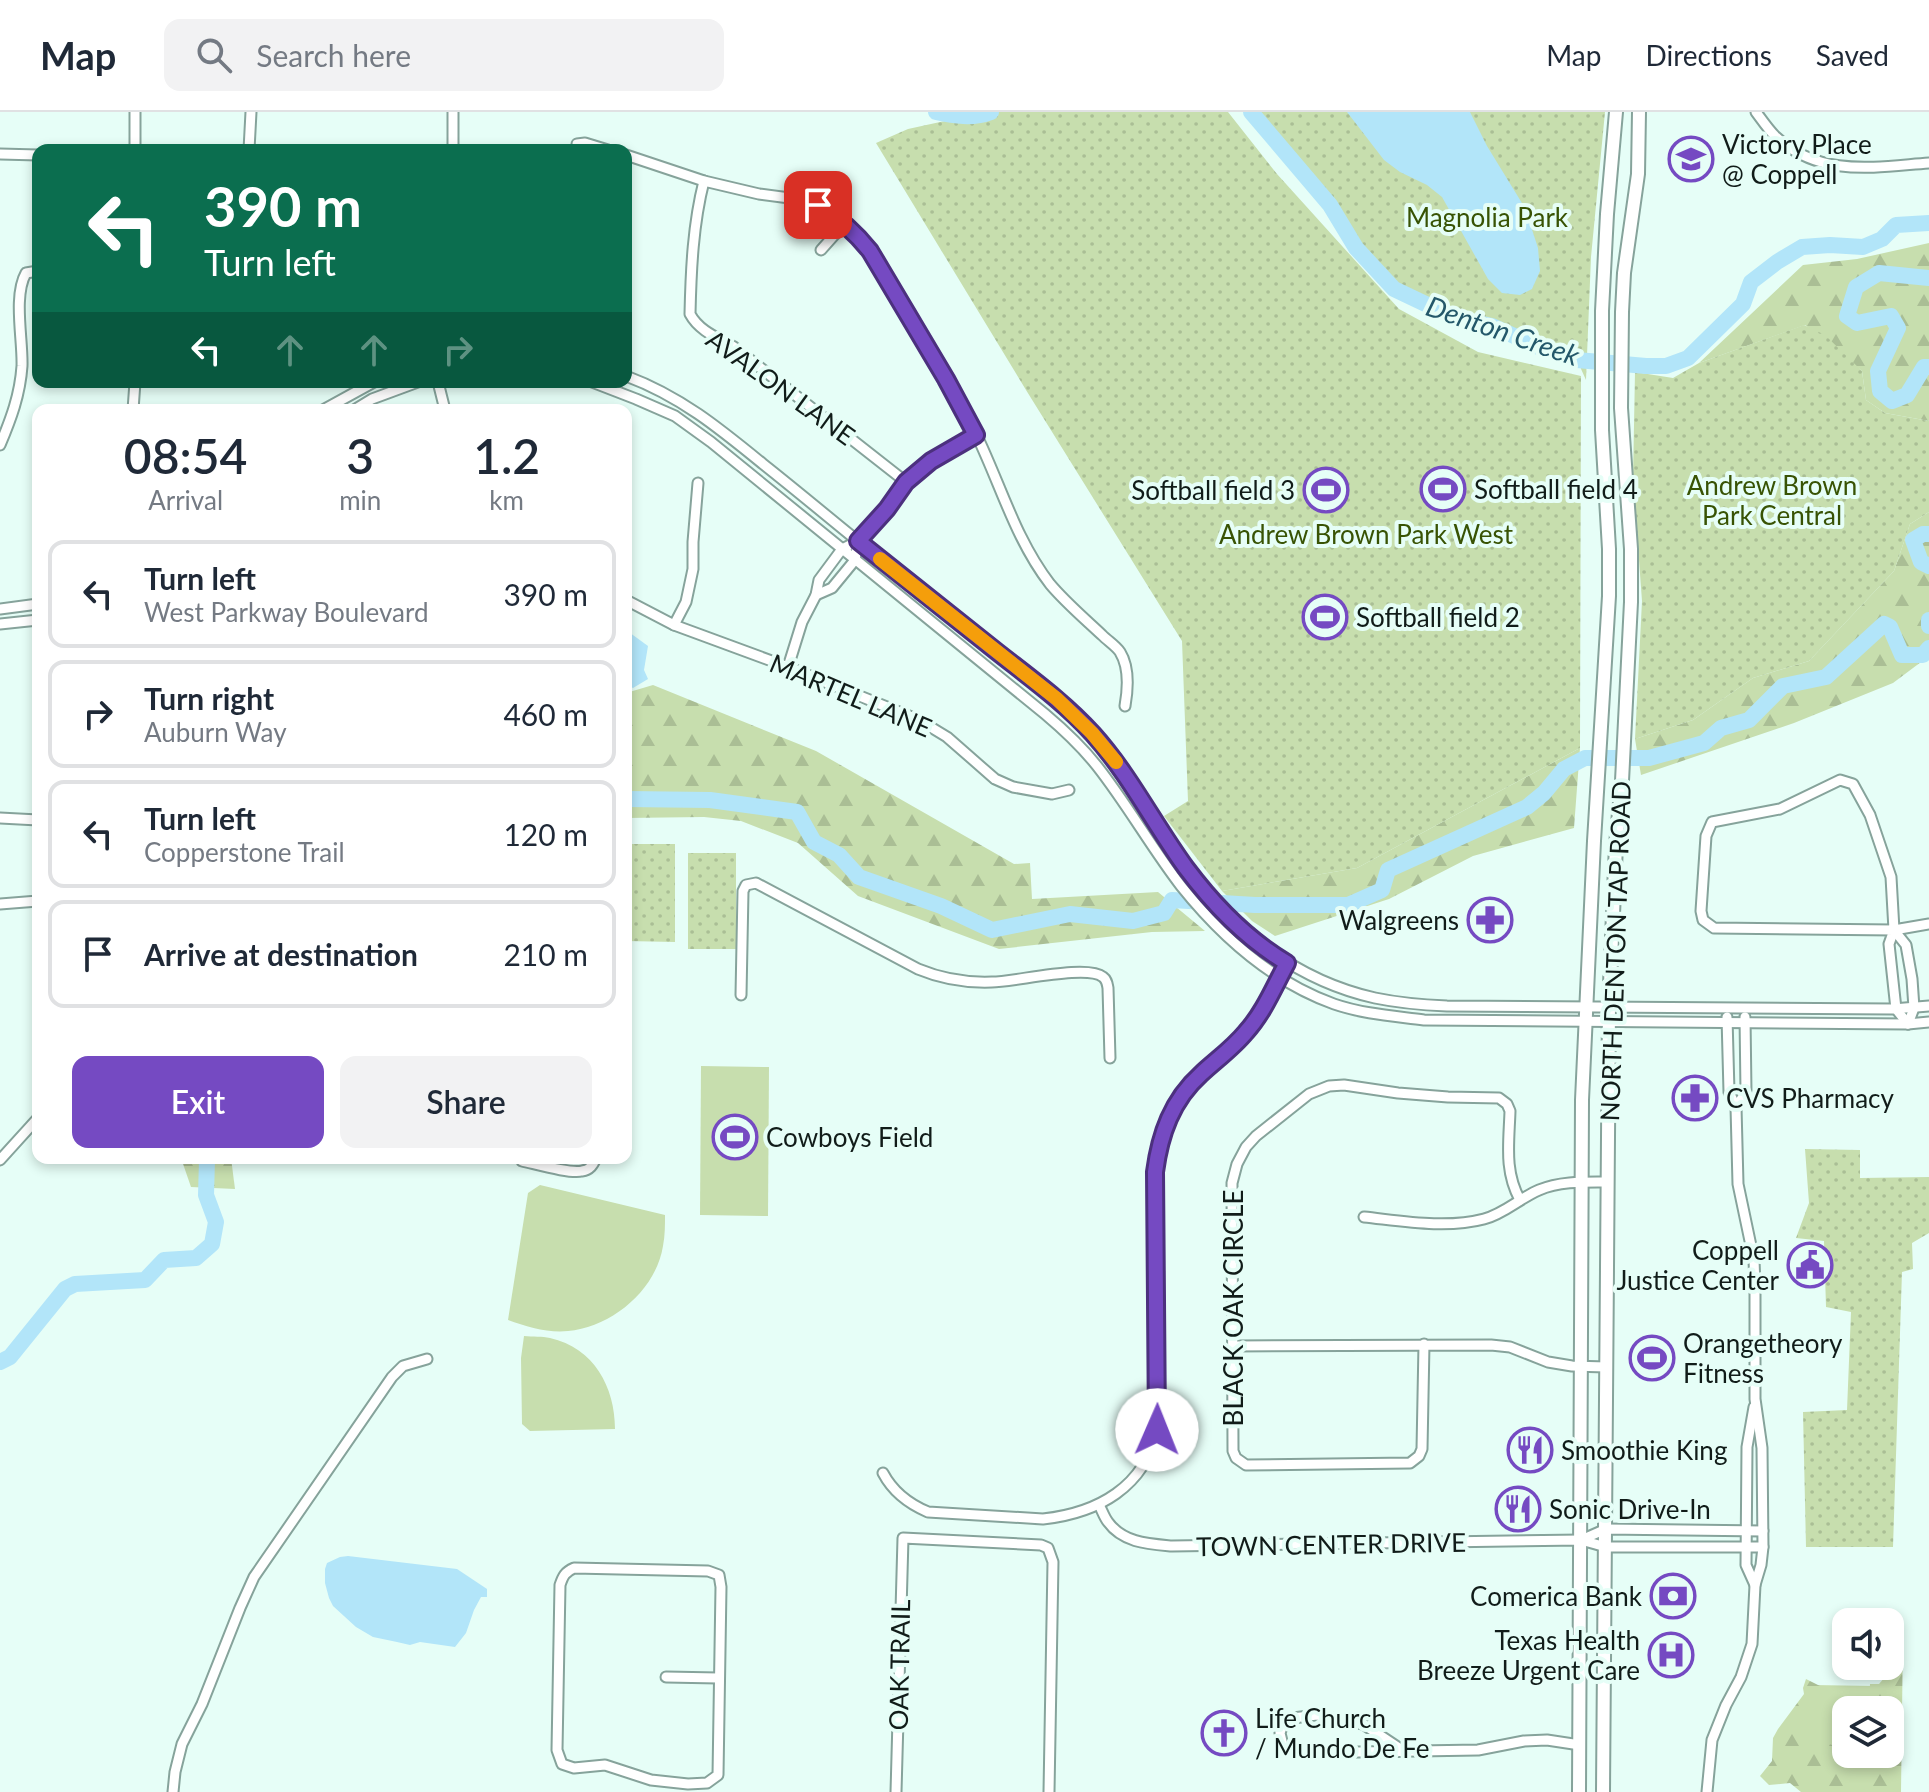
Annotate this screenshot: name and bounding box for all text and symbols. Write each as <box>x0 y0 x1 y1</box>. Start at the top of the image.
search box <box>164 19 724 91</box>
text: Map <box>40 32 116 78</box>
icon: search <box>192 33 236 77</box>
text: Search here <box>256 37 411 73</box>
text: Map <box>1546 38 1601 72</box>
text: Directions <box>1645 38 1772 72</box>
text: Saved <box>1816 38 1889 72</box>
place label: Victory Place @ Coppell <box>1722 128 1872 190</box>
school or university icon: Victory Place @ Coppell <box>1667 135 1715 183</box>
pin <box>784 171 852 239</box>
text: 390 m <box>204 172 362 239</box>
icon: left <box>72 176 176 280</box>
icon: arrive <box>796 183 840 227</box>
park label: Magnolia Park <box>1406 201 1569 233</box>
text: Turn left <box>204 240 336 284</box>
water label: Denton Creek <box>1422 288 1585 372</box>
street label: AVALON LANE <box>701 322 861 452</box>
icon: left <box>184 328 228 372</box>
icon: ahead <box>268 328 312 372</box>
icon: ahead <box>352 328 396 372</box>
icon: right <box>436 328 480 372</box>
text: 08:54 <box>124 427 247 484</box>
text: 3 <box>346 427 374 484</box>
text: 1.2 <box>473 427 540 484</box>
sports icon: Softball field 4 <box>1419 465 1467 513</box>
sports icon: Softball field 3 <box>1302 466 1350 514</box>
park label: Andrew Brown Park Central <box>1687 469 1857 531</box>
place label: Softball field 4 <box>1474 473 1638 505</box>
place label: Softball field 3 <box>1131 474 1295 506</box>
text: Arrival <box>148 484 223 516</box>
text: min <box>339 484 381 516</box>
text: km <box>489 484 524 516</box>
park label: Andrew Brown Park West <box>1219 518 1514 550</box>
text: Turn left <box>144 560 256 596</box>
icon: left <box>76 572 120 616</box>
text: 390 m <box>503 576 588 612</box>
sports icon: Softball field 2 <box>1301 593 1349 641</box>
text: West Parkway Boulevard <box>144 596 429 628</box>
place label: Softball field 2 <box>1356 601 1520 633</box>
street label: MARTEL LANE <box>765 647 937 743</box>
text: Turn right <box>144 680 274 716</box>
icon: right <box>76 692 120 736</box>
text: 460 m <box>503 696 588 732</box>
text: Auburn Way <box>144 716 287 748</box>
street label: NORTH DENTON TAP ROAD <box>1593 780 1637 1122</box>
text: Turn left <box>144 800 256 836</box>
icon: left <box>76 812 120 856</box>
text: 120 m <box>503 816 588 852</box>
text: Copperstone Trail <box>144 836 345 868</box>
pharmacy icon: Walgreens <box>1466 896 1514 944</box>
place label: Walgreens <box>1339 904 1459 936</box>
icon: arrive <box>76 932 120 976</box>
text: Arrive at destination <box>144 936 418 972</box>
text: 210 m <box>503 936 588 972</box>
button: Exit <box>72 1056 324 1148</box>
button: Share <box>340 1056 592 1148</box>
pharmacy icon: CVS Pharmacy <box>1671 1074 1719 1122</box>
place label: CVS Pharmacy <box>1726 1082 1894 1114</box>
sports icon: Cowboys Field <box>711 1113 759 1161</box>
place label: Cowboys Field <box>766 1121 933 1153</box>
street label: BLACK OAK CIRCLE <box>1217 1190 1249 1426</box>
place label: Coppell Justice Center <box>1616 1234 1780 1296</box>
public building icon: Coppell Justice Center <box>1786 1241 1834 1289</box>
place label: Orangetheory Fitness <box>1683 1327 1843 1389</box>
sports icon: Orangetheory Fitness <box>1628 1334 1676 1382</box>
position arrow <box>1115 1388 1199 1472</box>
restaurant icon: Smoothie King <box>1506 1426 1554 1474</box>
place label: Smoothie King <box>1561 1434 1727 1466</box>
restaurant icon: Sonic Drive-In <box>1494 1485 1542 1533</box>
place label: Sonic Drive-In <box>1549 1493 1711 1525</box>
street label: TOWN CENTER DRIVE <box>1196 1526 1466 1562</box>
bank icon: Comerica Bank <box>1649 1572 1697 1620</box>
place label: Comerica Bank <box>1470 1580 1643 1612</box>
street label: OAK TRAIL <box>882 1599 916 1731</box>
map controls <box>1832 1608 1904 1768</box>
button: sound <box>1832 1608 1904 1680</box>
place label: Texas Health Breeze Urgent Care <box>1417 1624 1640 1686</box>
hospital icon: Texas Health Breeze Urgent Care <box>1647 1631 1695 1679</box>
button: layers <box>1832 1696 1904 1768</box>
place label: Life Church / Mundo De Fe <box>1255 1702 1430 1764</box>
church icon: Life Church / Mundo De Fe <box>1200 1709 1248 1757</box>

